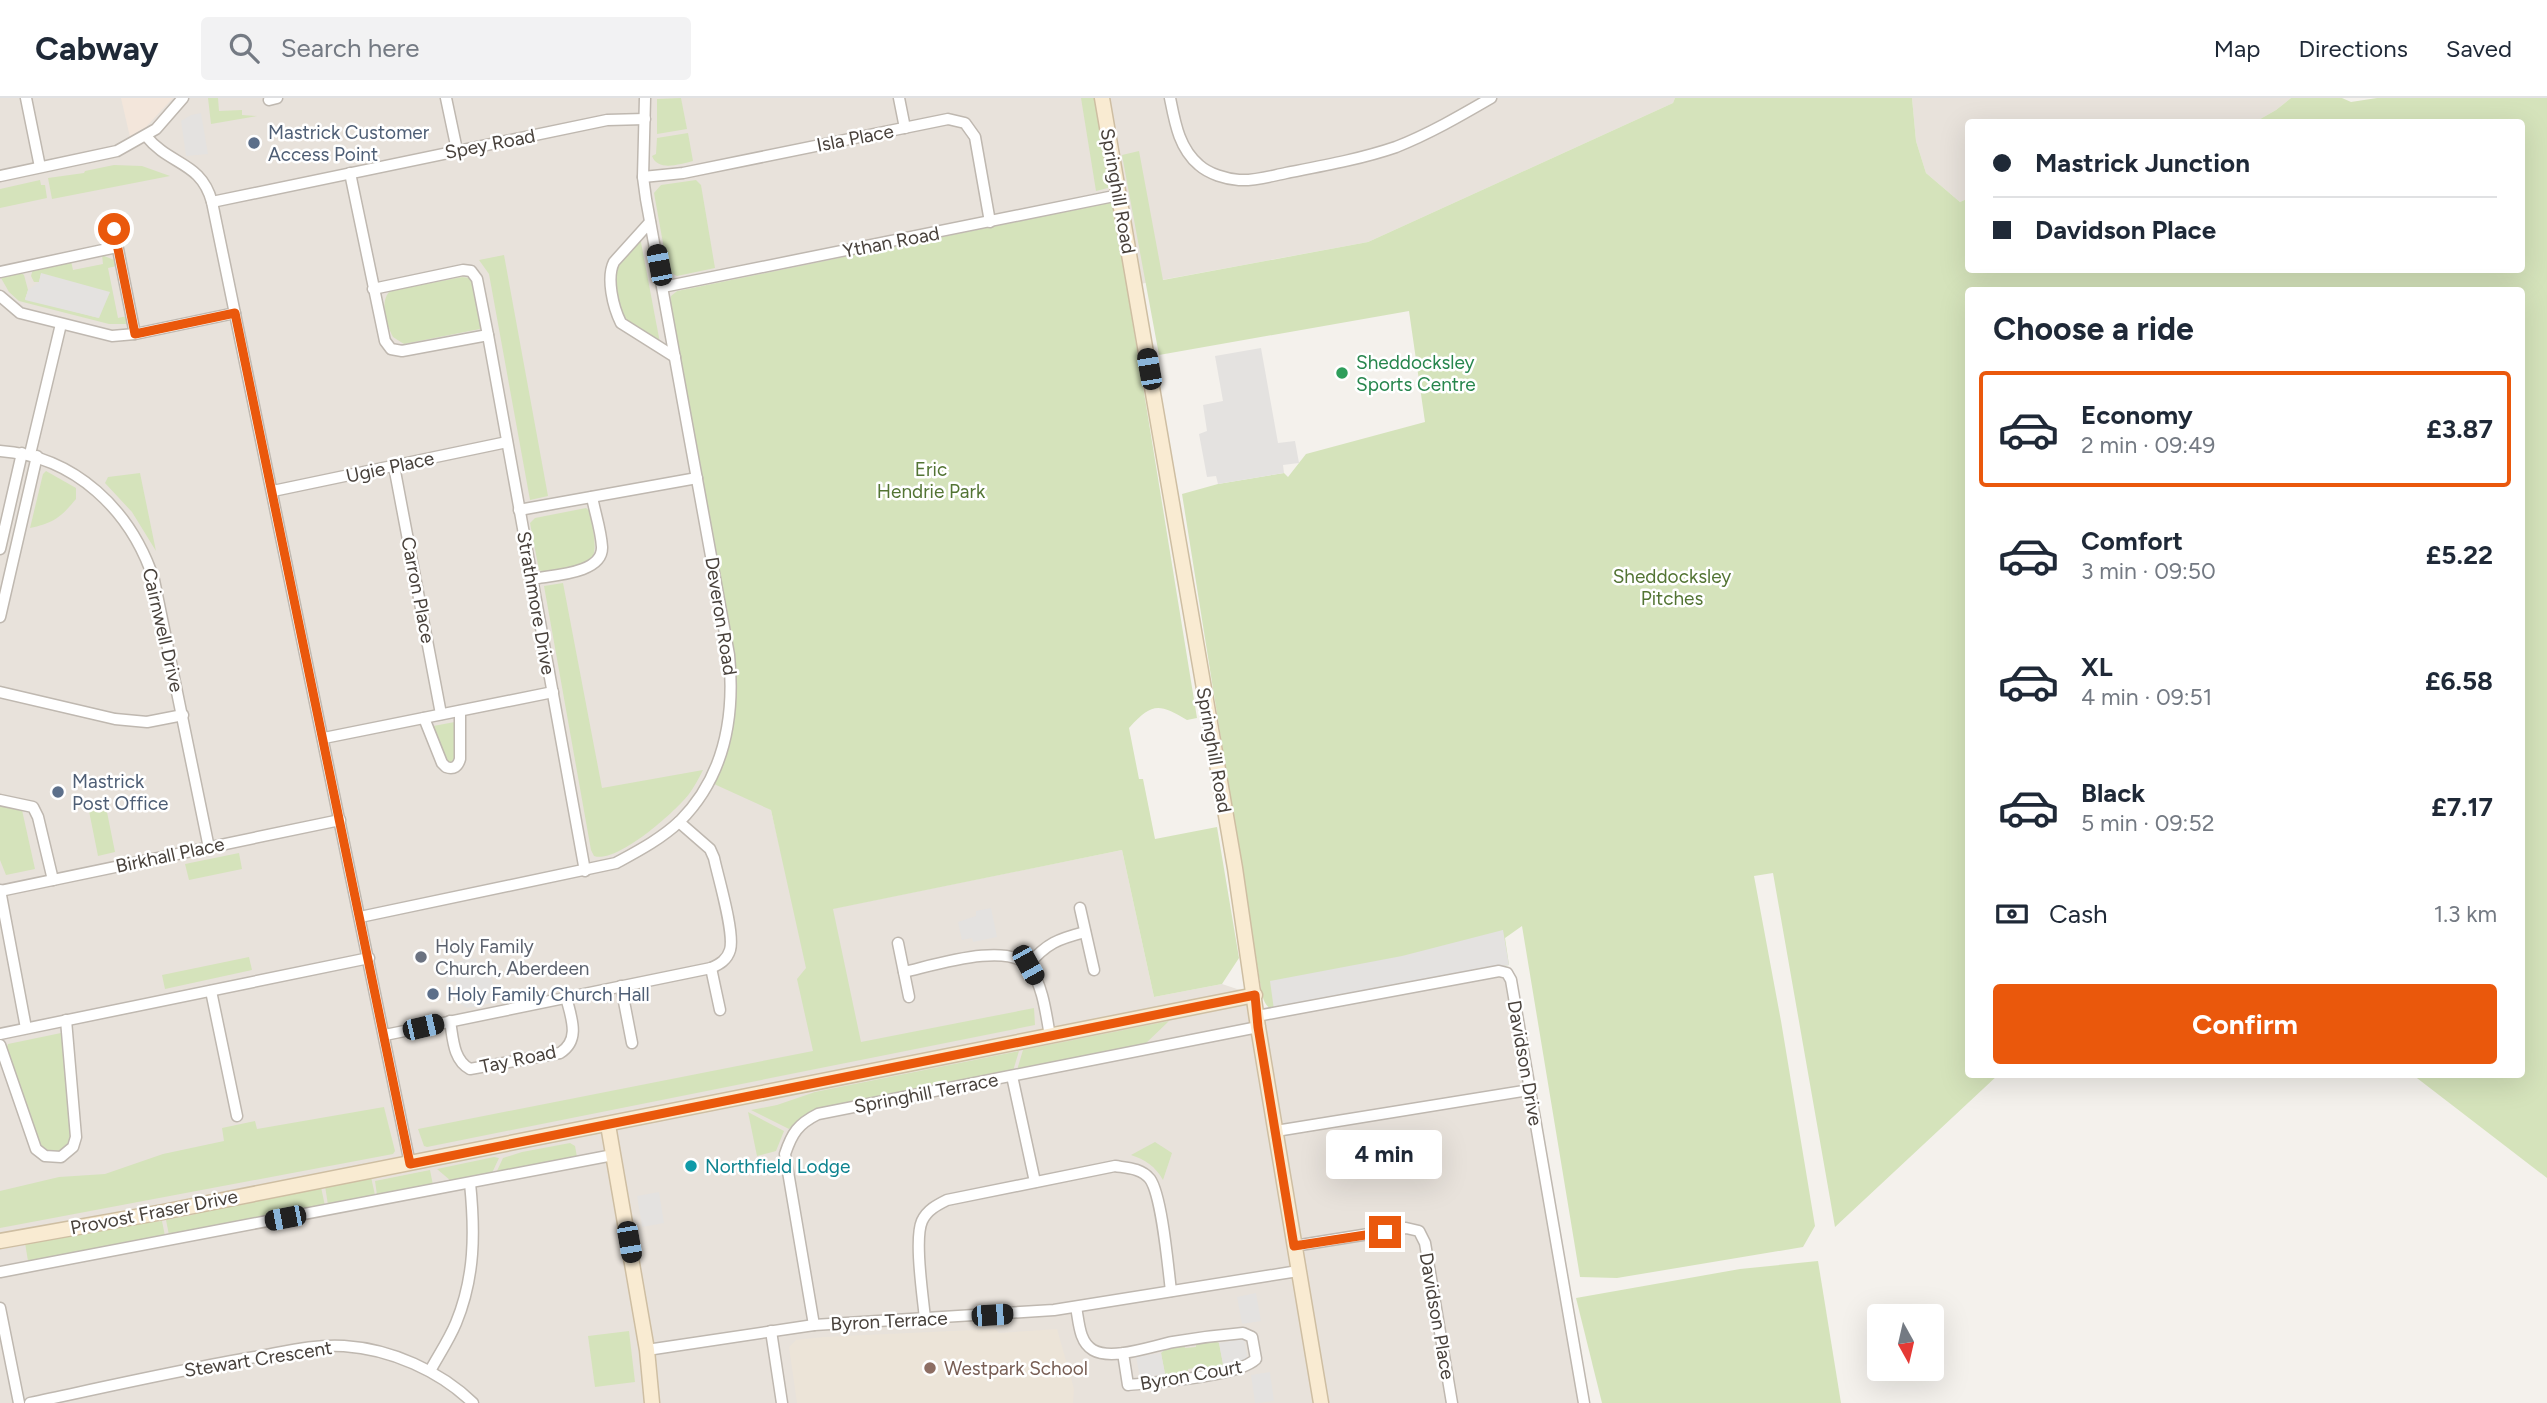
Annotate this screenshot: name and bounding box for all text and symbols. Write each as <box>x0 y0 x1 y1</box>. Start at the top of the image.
search box <box>201 17 691 80</box>
text: Cabway <box>35 29 159 68</box>
icon: search <box>225 29 263 67</box>
text: Search here <box>281 32 420 64</box>
text: Map <box>2214 34 2260 63</box>
text: Directions <box>2298 34 2408 63</box>
text: Saved <box>2446 34 2512 63</box>
street label: Isla Place <box>814 119 896 157</box>
place label: Mastrick Customer Access Point <box>268 121 430 166</box>
street label: Spey Road <box>443 124 537 164</box>
street label: Springhill Road <box>1096 126 1140 256</box>
marker: Mastrick Customer Access Point <box>246 135 262 151</box>
text: Mastrick Junction <box>2035 147 2250 179</box>
route start <box>98 213 130 245</box>
text: Davidson Place <box>2035 214 2216 246</box>
street label: Ythan Road <box>841 221 941 263</box>
car <box>645 242 674 288</box>
text: Choose a ride <box>1993 310 2194 348</box>
car <box>1136 346 1163 392</box>
place label: Sheddocksley Sports Centre <box>1356 351 1476 396</box>
marker: Sheddocksley Sports Centre <box>1334 365 1350 381</box>
icon: car <box>1997 398 2060 461</box>
text: Economy <box>2081 399 2193 431</box>
text: £3.87 <box>2426 413 2493 445</box>
text: 2 min · 09:49 <box>2081 431 2215 459</box>
street label: Ugie Place <box>344 446 436 488</box>
park label: Eric Hendrie Park <box>877 458 986 503</box>
icon: car <box>1997 524 2060 587</box>
text: Comfort <box>2081 525 2183 557</box>
street label: Strathmore Drive <box>512 529 560 677</box>
street label: Carron Place <box>396 535 440 645</box>
text: £5.22 <box>2426 539 2493 571</box>
street label: Deveron Road <box>700 555 742 677</box>
text: 3 min · 09:50 <box>2081 557 2216 585</box>
park label: Sheddocksley Pitches <box>1613 565 1731 610</box>
street label: Cairnwell Drive <box>138 566 188 694</box>
icon: car <box>1997 650 2060 713</box>
text: XL <box>2081 651 2113 683</box>
text: £6.58 <box>2425 665 2493 697</box>
text: 4 min · 09:51 <box>2081 683 2212 711</box>
street label: Springhill Road <box>1192 685 1236 815</box>
place label: Mastrick Post Office <box>72 770 168 815</box>
icon: car <box>1997 776 2060 839</box>
text: Black <box>2081 777 2145 809</box>
marker: Mastrick Post Office <box>50 784 66 800</box>
text: £7.17 <box>2431 791 2493 823</box>
text: 5 min · 09:52 <box>2081 809 2215 837</box>
street label: Birkhall Place <box>114 832 226 878</box>
icon: cash <box>1993 895 2031 933</box>
text: Cash <box>2049 898 2108 930</box>
text: 1.3 km <box>2434 900 2497 928</box>
place label: Holy Family Church, Aberdeen <box>435 935 589 980</box>
car <box>1009 942 1048 988</box>
marker: Holy Family Church, Aberdeen <box>413 949 429 965</box>
place label: Holy Family Church Hall <box>447 983 650 1006</box>
button: Confirm <box>1993 984 2497 1064</box>
marker: Holy Family Church Hall <box>425 986 441 1002</box>
street label: Davidson Drive <box>1503 998 1547 1128</box>
car <box>401 1012 446 1042</box>
street label: Tay Road <box>478 1040 558 1078</box>
street label: Springhill Terrace <box>852 1068 1000 1118</box>
callout: 4 min <box>1327 1130 1443 1180</box>
text: 4 min <box>1354 1140 1414 1168</box>
place label: Northfield Lodge <box>705 1155 850 1178</box>
marker: Northfield Lodge <box>683 1158 699 1174</box>
street label: Provost Fraser Drive <box>68 1184 240 1240</box>
car <box>263 1204 308 1232</box>
route end <box>1369 1216 1401 1248</box>
car <box>616 1219 643 1265</box>
street label: Davidson Place <box>1414 1251 1460 1381</box>
car <box>971 1303 1014 1327</box>
north arrow <box>1867 1304 1944 1381</box>
map controls <box>1867 1304 1944 1381</box>
street label: Byron Terrace <box>830 1306 948 1336</box>
street label: Stewart Crescent <box>182 1336 334 1382</box>
street label: Byron Court <box>1138 1355 1244 1395</box>
place label: Westpark School <box>944 1357 1088 1380</box>
marker: Westpark School <box>922 1360 938 1376</box>

